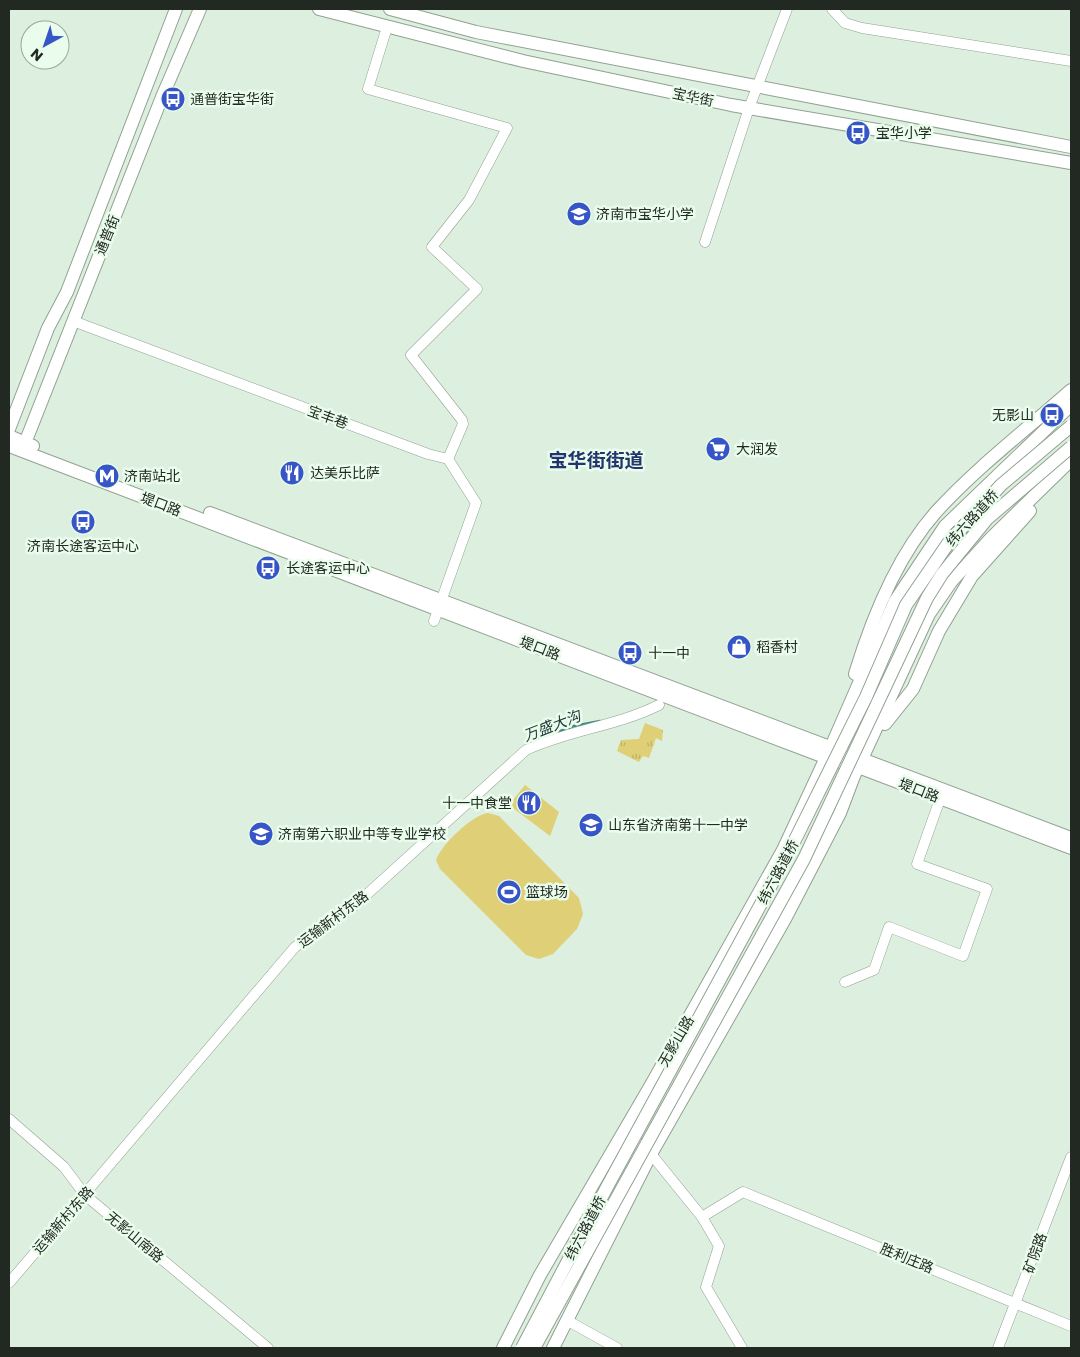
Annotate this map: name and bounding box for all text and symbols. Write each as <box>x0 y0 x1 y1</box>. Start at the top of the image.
north arrow <box>20 20 70 70</box>
text: N <box>26 44 47 66</box>
street label: 宝华街 <box>670 83 716 111</box>
bus stop icon: 通普街宝华街 <box>160 86 186 112</box>
place label: 通普街宝华街 <box>190 89 274 109</box>
bus stop icon: 宝华小学 <box>845 120 871 146</box>
place label: 宝华小学 <box>876 123 932 143</box>
school or university icon: 济南市宝华小学 <box>566 201 592 227</box>
place label: 济南市宝华小学 <box>596 204 694 224</box>
street label: 通普街 <box>90 212 124 258</box>
street label: 宝丰巷 <box>305 400 351 434</box>
bus stop icon: 无影山 <box>1039 402 1065 428</box>
place label: 无影山 <box>992 405 1034 425</box>
supermarket icon: 大润发 <box>705 436 731 462</box>
place label: 大润发 <box>736 439 778 459</box>
district label: 宝华街街道 <box>548 447 644 474</box>
restaurant icon: 达美乐比萨 <box>279 460 305 486</box>
metro station icon: 济南站北 <box>94 463 120 489</box>
place label: 达美乐比萨 <box>310 463 380 483</box>
place label: 济南站北 <box>124 466 180 486</box>
street label: 纬六路道桥 <box>941 485 1003 551</box>
street label: 堤口路 <box>138 487 184 521</box>
bus stop icon: 济南长途客运中心 <box>70 509 96 535</box>
place label: 济南长途客运中心 <box>27 536 139 556</box>
bus stop icon: 长途客运中心 <box>255 555 281 581</box>
place label: 长途客运中心 <box>286 558 370 578</box>
street label: 堤口路 <box>517 631 563 665</box>
shop icon: 稻香村 <box>726 634 752 660</box>
place label: 稻香村 <box>756 637 798 657</box>
bus stop icon: 十一中 <box>617 640 643 666</box>
place label: 十一中 <box>648 643 690 663</box>
water label: 万盛大沟 <box>520 704 585 746</box>
street label: 堤口路 <box>896 773 942 807</box>
restaurant icon: 十一中食堂 <box>516 790 542 816</box>
place label: 十一中食堂 <box>442 793 512 813</box>
school or university icon: 山东省济南第十一中学 <box>578 812 604 838</box>
place label: 山东省济南第十一中学 <box>608 815 748 835</box>
school or university icon: 济南第六职业中等专业学校 <box>248 821 274 847</box>
place label: 济南第六职业中等专业学校 <box>278 824 446 844</box>
street label: 纬六路道桥 <box>753 836 803 908</box>
sports icon: 篮球场 <box>496 879 522 905</box>
place label: 篮球场 <box>526 882 568 902</box>
street label: 运输新村东路 <box>293 886 373 952</box>
street label: 无影山路 <box>653 1012 699 1070</box>
street label: 运输新村东路 <box>28 1182 98 1258</box>
street label: 纬六路道桥 <box>560 1192 610 1264</box>
street label: 无影山南路 <box>102 1207 168 1267</box>
street label: 矿院路 <box>1018 1230 1052 1276</box>
street label: 胜利庄路 <box>877 1238 937 1278</box>

